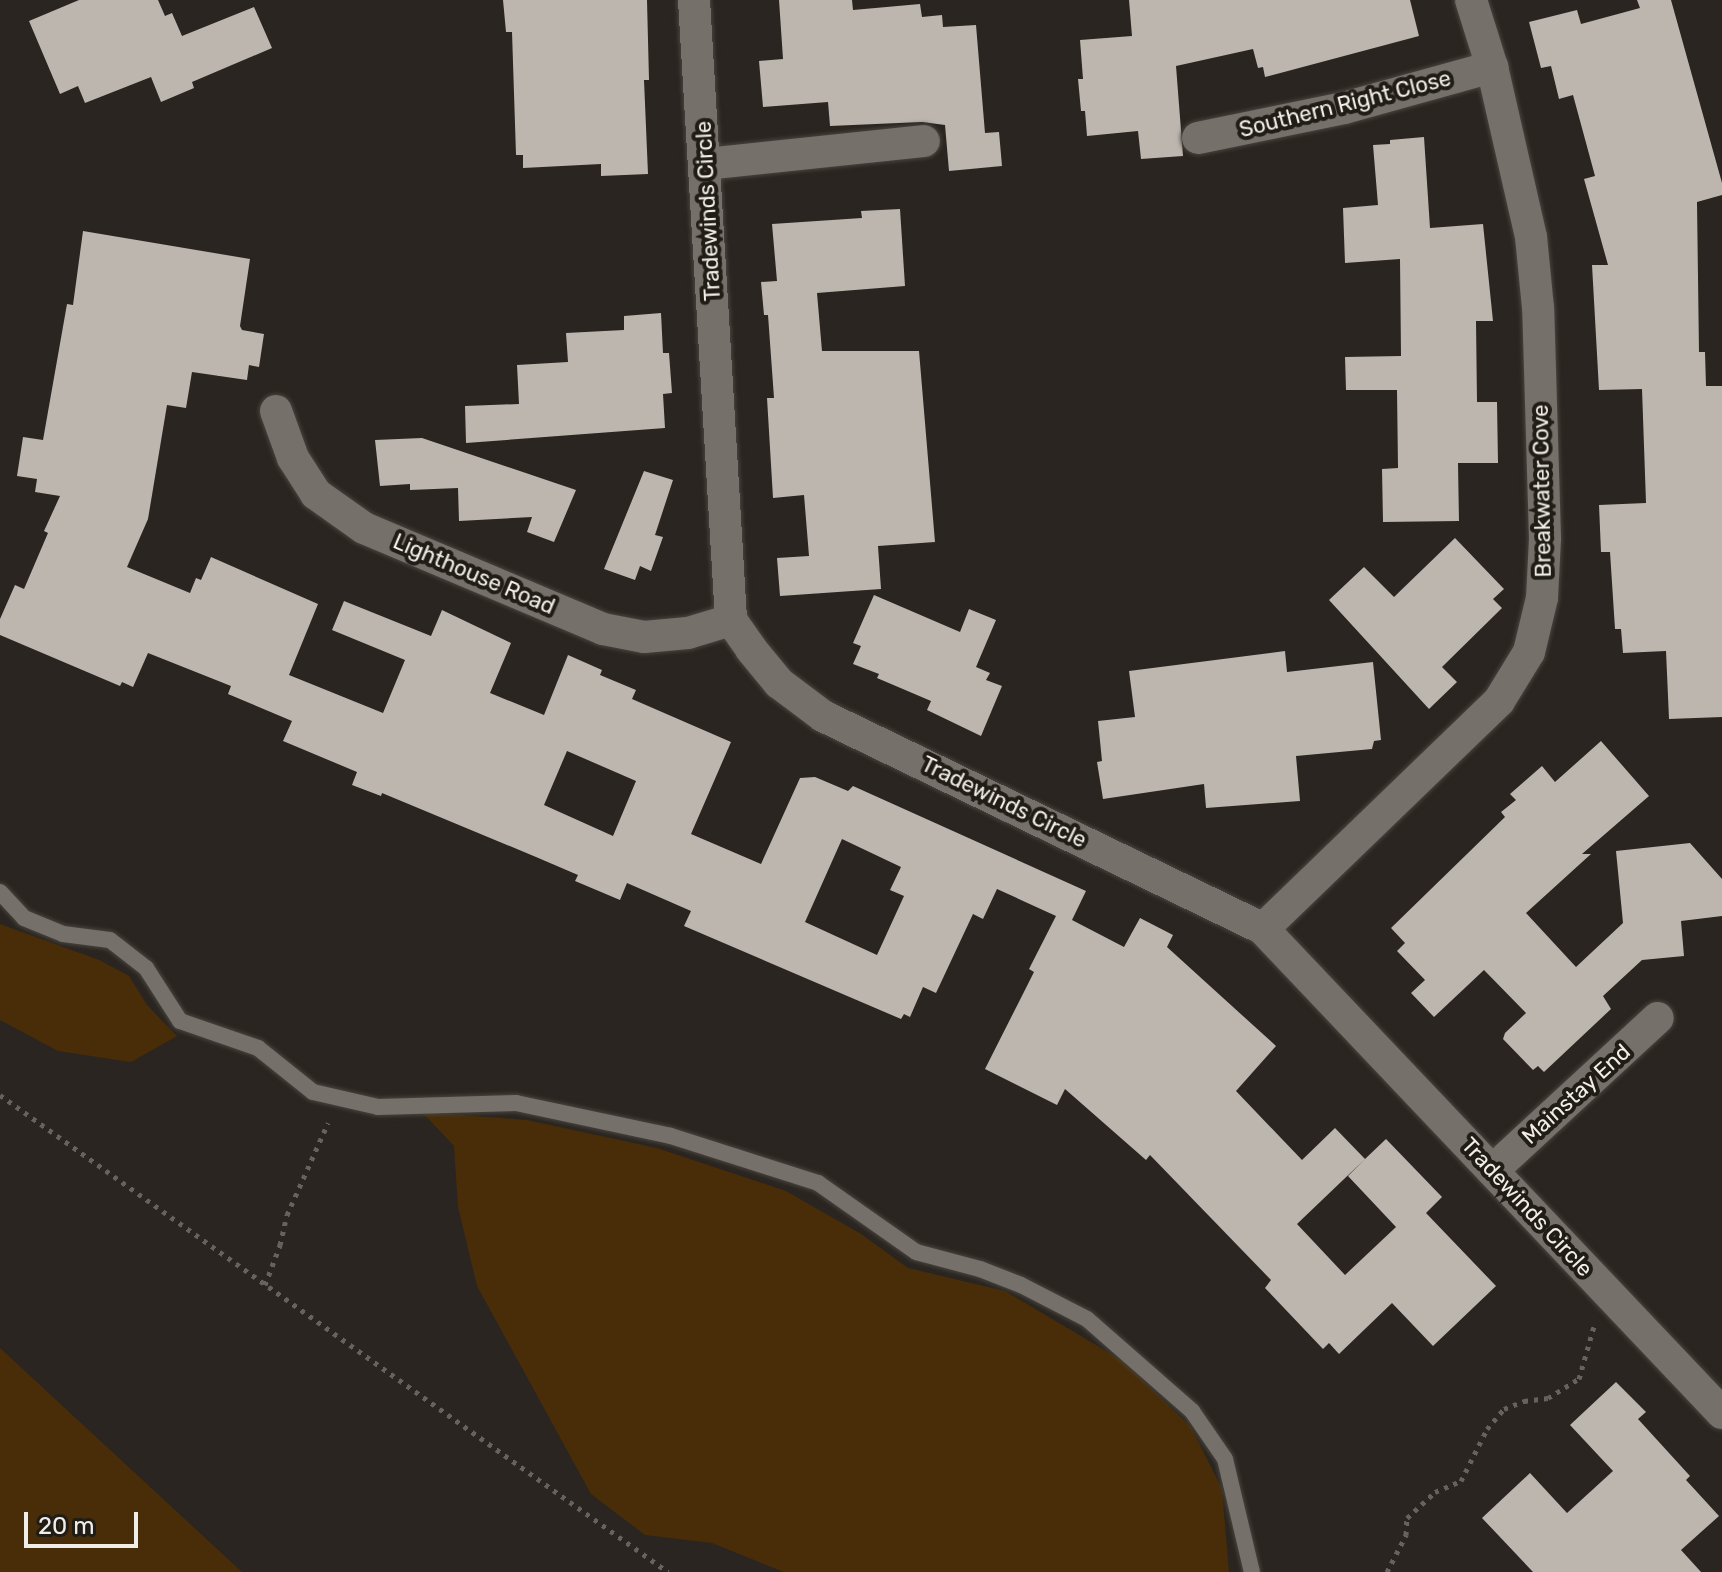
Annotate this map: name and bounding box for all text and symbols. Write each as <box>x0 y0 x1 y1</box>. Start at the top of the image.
street label: Southern Right Close <box>1236 65 1454 143</box>
street label: Tradewinds Circle <box>690 120 726 302</box>
street label: Breakwater Cove <box>1527 404 1557 578</box>
street label: Lighthouse Road <box>389 528 559 620</box>
street label: Tradewinds Circle <box>917 751 1091 853</box>
street label: Mainstay End <box>1516 1038 1636 1150</box>
street label: Tradewinds Circle <box>1456 1132 1598 1282</box>
scale bar <box>28 1496 142 1546</box>
text: 20 m <box>38 1512 95 1540</box>

